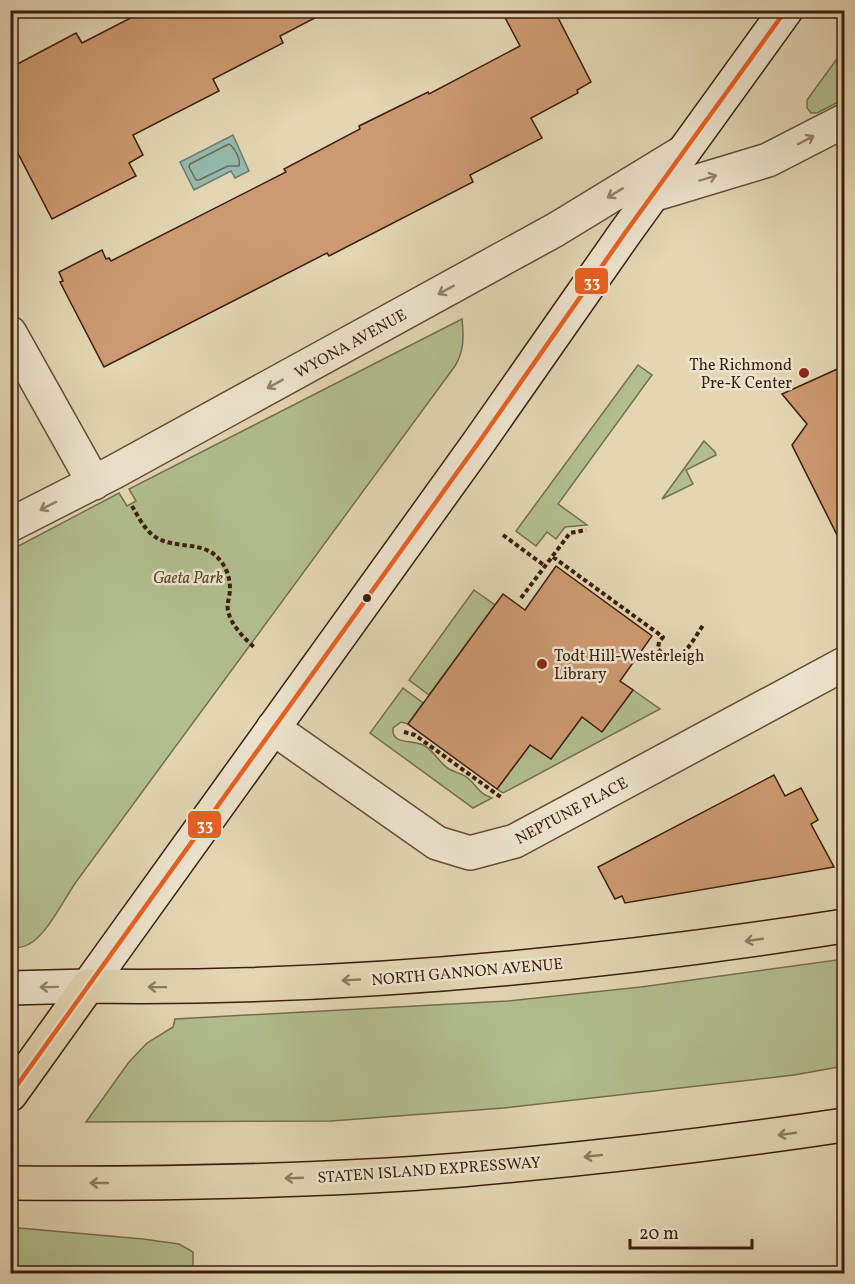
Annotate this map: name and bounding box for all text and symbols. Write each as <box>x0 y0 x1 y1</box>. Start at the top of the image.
one-way arrow <box>797 134 815 146</box>
one-way arrow <box>698 172 717 183</box>
one-way arrow <box>607 188 624 200</box>
line badge: 33 <box>574 267 609 295</box>
text: 33 <box>584 272 600 294</box>
one-way arrow <box>438 284 455 296</box>
street label: WYONA AVENUE <box>291 305 411 385</box>
place label: The Richmond Pre-K Center <box>689 355 792 395</box>
marker: The Richmond Pre-K Center <box>797 366 811 380</box>
one-way arrow <box>267 378 284 390</box>
one-way arrow <box>40 500 57 512</box>
park label: Gaeta Park <box>153 568 224 590</box>
unlabelled marker <box>361 592 373 604</box>
place label: Todt Hill-Westerleigh Library <box>554 646 704 686</box>
marker: Todt Hill-Westerleigh Library <box>535 657 549 671</box>
street label: NEPTUNE PLACE <box>512 773 632 851</box>
line badge: 33 <box>187 810 222 839</box>
text: 33 <box>197 815 213 837</box>
one-way arrow <box>745 934 765 945</box>
street label: NORTH GANNON AVENUE <box>370 954 564 992</box>
one-way arrow <box>342 974 362 985</box>
one-way arrow <box>40 981 60 993</box>
one-way arrow <box>147 981 167 993</box>
one-way arrow <box>777 1128 797 1139</box>
one-way arrow <box>584 1151 603 1162</box>
street label: STATEN ISLAND EXPRESSWAY <box>317 1152 541 1190</box>
one-way arrow <box>284 1173 304 1184</box>
one-way arrow <box>89 1177 109 1189</box>
scale bar <box>630 1212 752 1250</box>
text: 20 m <box>639 1222 679 1247</box>

